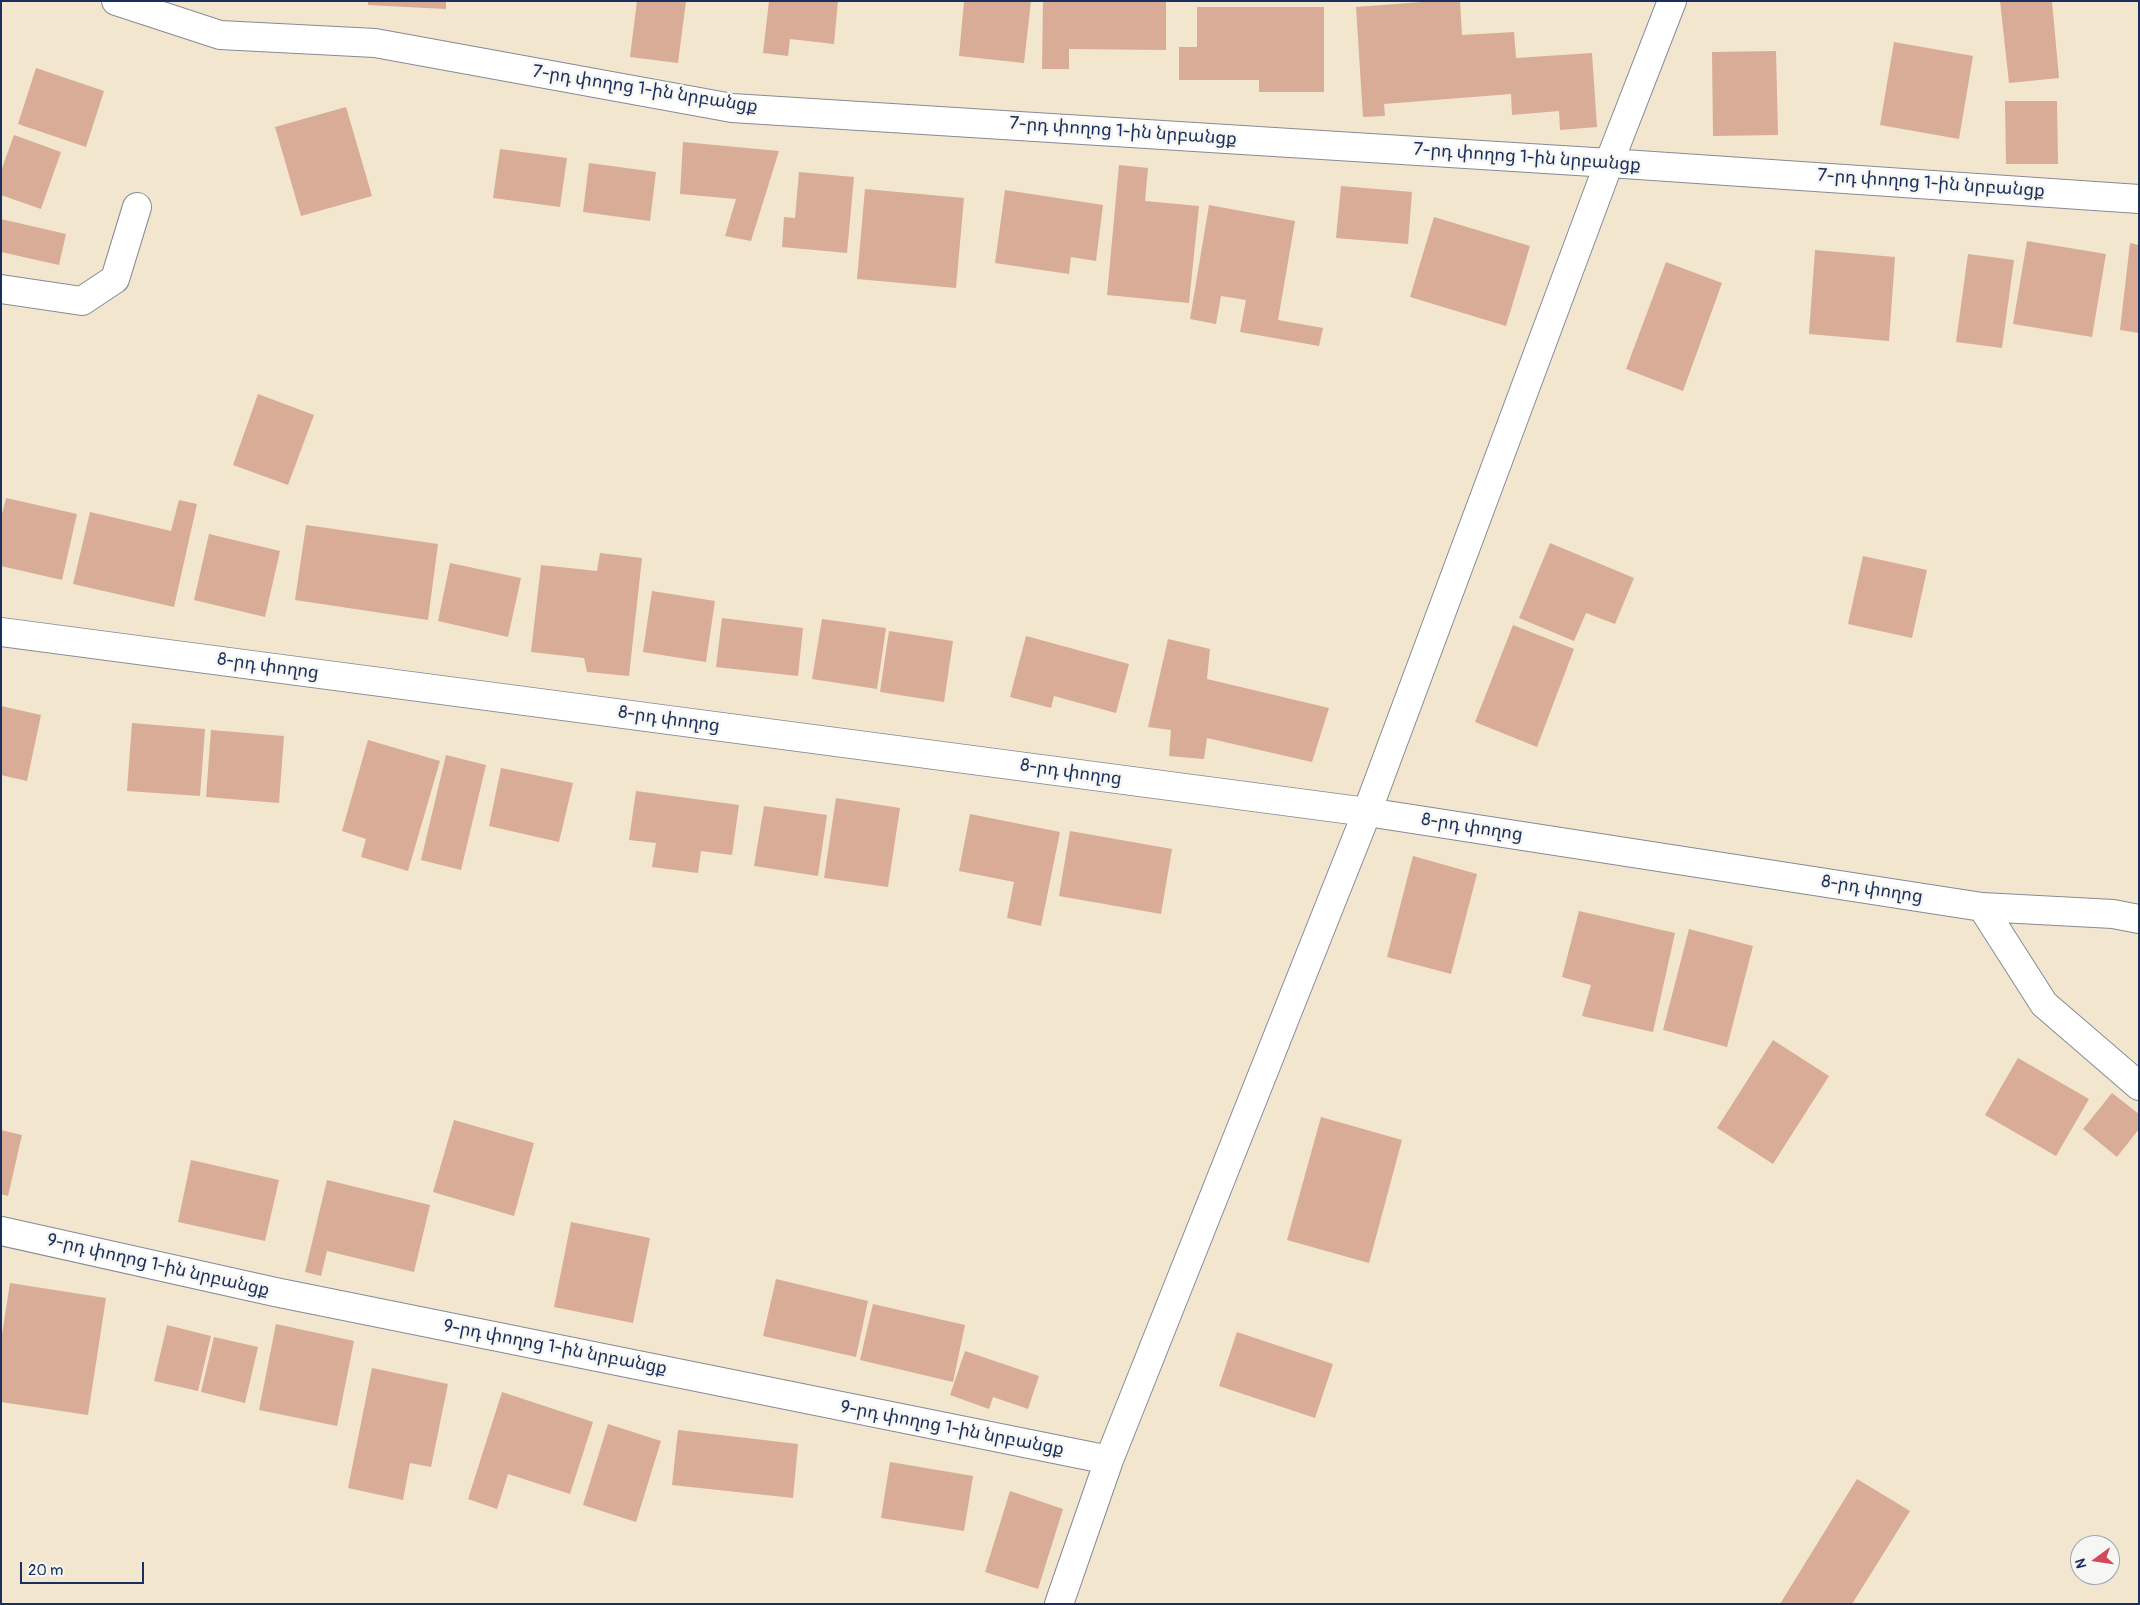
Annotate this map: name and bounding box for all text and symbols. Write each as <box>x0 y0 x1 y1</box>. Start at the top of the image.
street label: 7-րդ փողոց 1-ին նրբանցք <box>531 62 759 118</box>
street label: 7-րդ փողոց 1-ին նրբանցք <box>1009 113 1237 151</box>
street label: 7-րդ փողոց 1-ին նրբանցք <box>1413 139 1641 177</box>
street label: 7-րդ փողոց 1-ին նրբանցք <box>1817 165 2045 203</box>
street label: 8-րդ փողոց <box>216 649 320 685</box>
street label: 8-րդ փողոց <box>617 702 721 738</box>
street label: 8-րդ փողոց <box>1019 755 1123 791</box>
street label: 8-րդ փողոց <box>1420 809 1524 847</box>
street label: 8-րդ փողոց <box>1820 871 1924 909</box>
street label: 9-րդ փողոց 1-ին նրբանցք <box>45 1230 271 1302</box>
street label: 9-րդ փողոց 1-ին նրբանցք <box>441 1316 669 1380</box>
street label: 9-րդ փողոց 1-ին նրբանցք <box>838 1397 1066 1461</box>
north arrow <box>2070 1535 2120 1585</box>
scale bar <box>22 1552 146 1584</box>
text: N <box>2072 1557 2090 1570</box>
text: 20 m <box>28 1561 63 1580</box>

